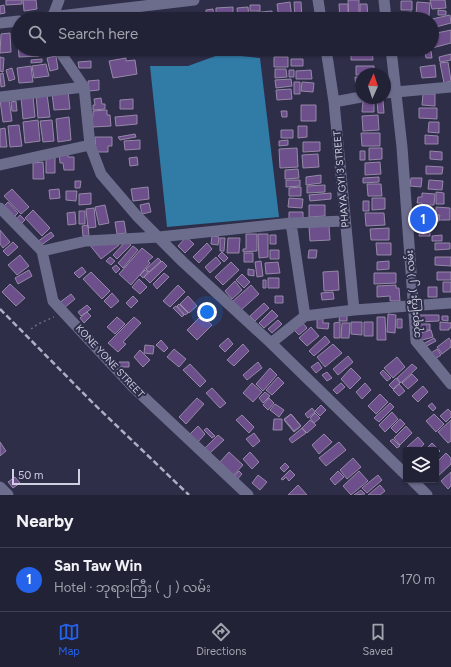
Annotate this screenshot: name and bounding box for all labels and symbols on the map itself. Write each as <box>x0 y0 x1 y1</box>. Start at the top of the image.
north arrow <box>355 68 391 104</box>
street label: PHAYA GYI 3 STREET <box>330 130 352 228</box>
pin: 1 <box>410 204 436 234</box>
street label: ဘုရားကြီး ( ၂ ) လမ်း <box>402 249 425 339</box>
your location <box>197 302 217 322</box>
street label: KONE YONE STREET <box>73 322 148 401</box>
scale bar <box>12 467 80 486</box>

